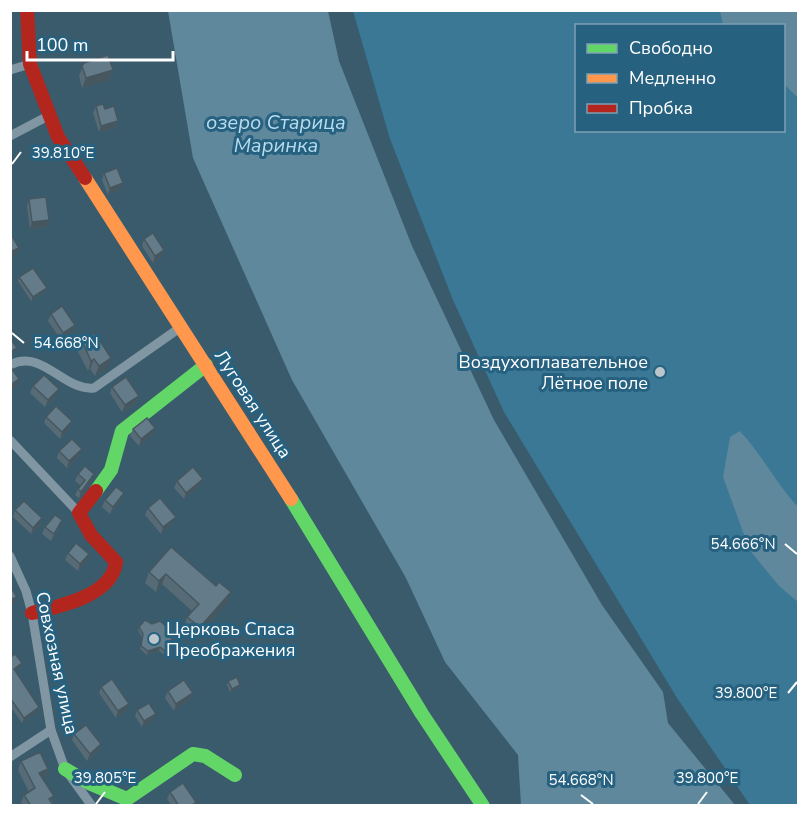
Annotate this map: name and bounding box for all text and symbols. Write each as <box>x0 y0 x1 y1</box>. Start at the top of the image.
scale bar <box>27 24 172 62</box>
legend <box>575 24 785 132</box>
text: 100 m <box>36 33 88 57</box>
text: Свободно <box>629 36 713 60</box>
text: Медленно <box>629 66 716 90</box>
text: Пробка <box>629 96 693 120</box>
water label: озеро Старица Маринка <box>206 109 346 159</box>
text: 39.810°E <box>32 143 94 163</box>
text: 54.668°N <box>33 333 99 353</box>
street label: Луговая улица <box>209 345 297 463</box>
place label: Воздухоплавательное Лётное поле <box>459 350 648 395</box>
marker: Воздухоплавательное Лётное поле <box>653 365 667 379</box>
text: 54.666°N <box>710 534 776 554</box>
street label: Совхозная улица <box>30 589 84 737</box>
place label: Церковь Спаса Преображения <box>166 617 295 662</box>
marker: Церковь Спаса Преображения <box>147 632 161 646</box>
text: 39.800°E <box>715 683 777 703</box>
text: 39.805°E <box>74 768 136 788</box>
text: 39.800°E <box>676 768 738 788</box>
text: 54.668°N <box>548 770 614 790</box>

